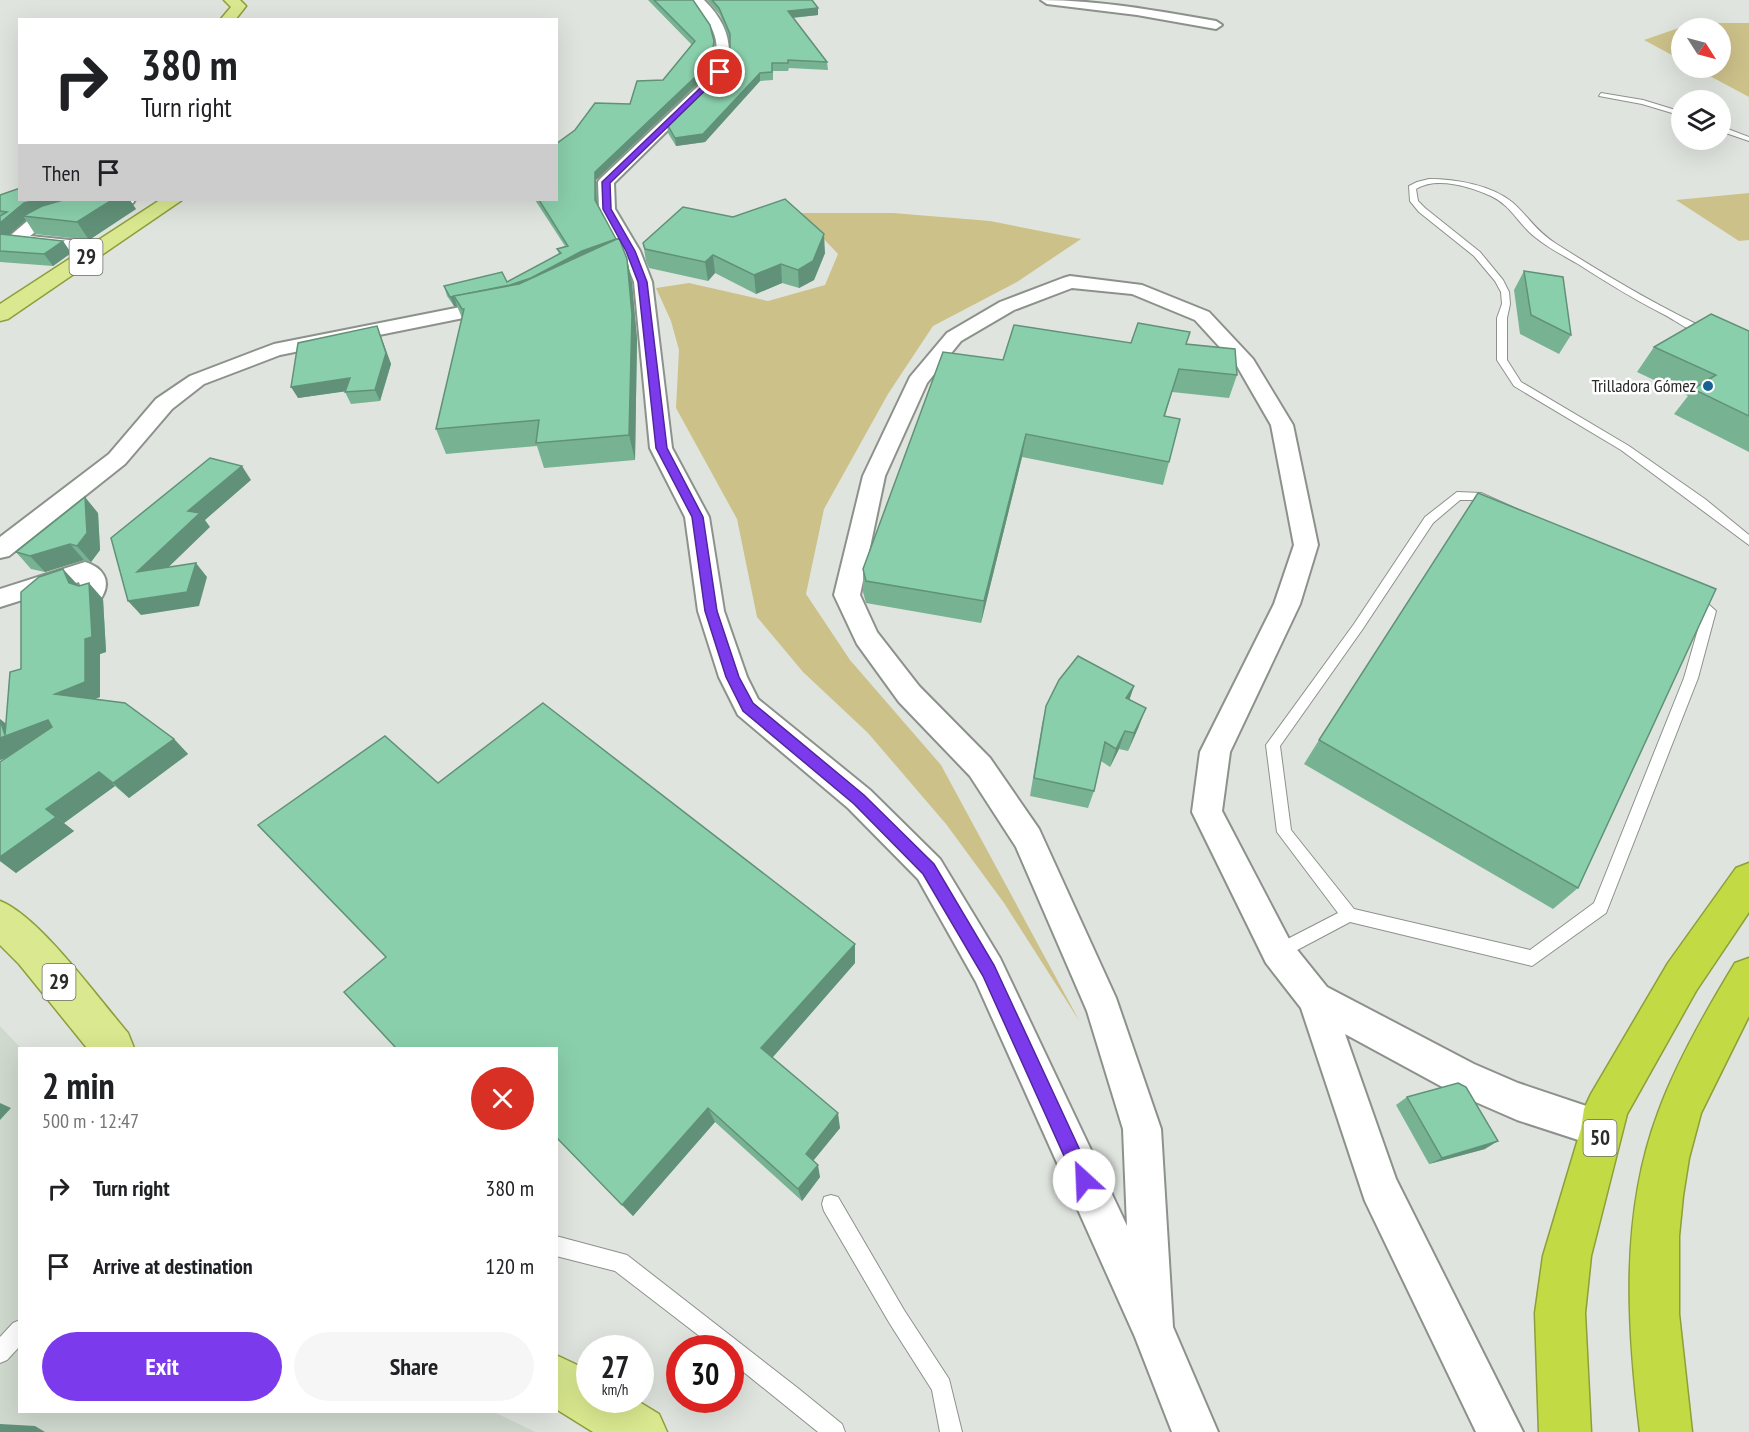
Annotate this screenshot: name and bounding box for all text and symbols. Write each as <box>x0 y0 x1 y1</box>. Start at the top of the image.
north arrow <box>1671 18 1731 78</box>
map controls <box>1671 18 1731 150</box>
text: 380 m <box>141 37 238 92</box>
icon: right <box>42 42 120 120</box>
pin <box>694 46 745 97</box>
icon: arrive <box>703 55 736 88</box>
text: Turn right <box>141 90 232 124</box>
button: layers <box>1671 90 1731 150</box>
icon: arrive <box>92 156 125 189</box>
text: Then <box>42 159 80 187</box>
road number: 29 <box>70 239 103 275</box>
place label: Trilladora Gómez <box>1591 374 1696 397</box>
marker: Trilladora Gómez <box>1701 379 1715 393</box>
road number: 29 <box>42 964 76 1000</box>
text: 2 min <box>42 1062 115 1109</box>
button: close <box>471 1067 534 1130</box>
text: 500 m · 12:47 <box>42 1108 139 1134</box>
road number: 50 <box>1584 1120 1616 1156</box>
position arrow <box>1052 1148 1116 1212</box>
icon: right <box>42 1172 75 1205</box>
text: Turn right <box>93 1174 170 1202</box>
text: 380 m <box>485 1174 534 1202</box>
icon: arrive <box>42 1250 75 1283</box>
text: Arrive at destination <box>93 1252 253 1280</box>
text: 120 m <box>485 1252 534 1280</box>
button: Exit <box>42 1332 282 1401</box>
button: Share <box>294 1332 534 1401</box>
speed limit sign: 30 <box>666 1335 744 1413</box>
text: 27 <box>601 1347 629 1386</box>
text: km/h <box>602 1380 628 1399</box>

